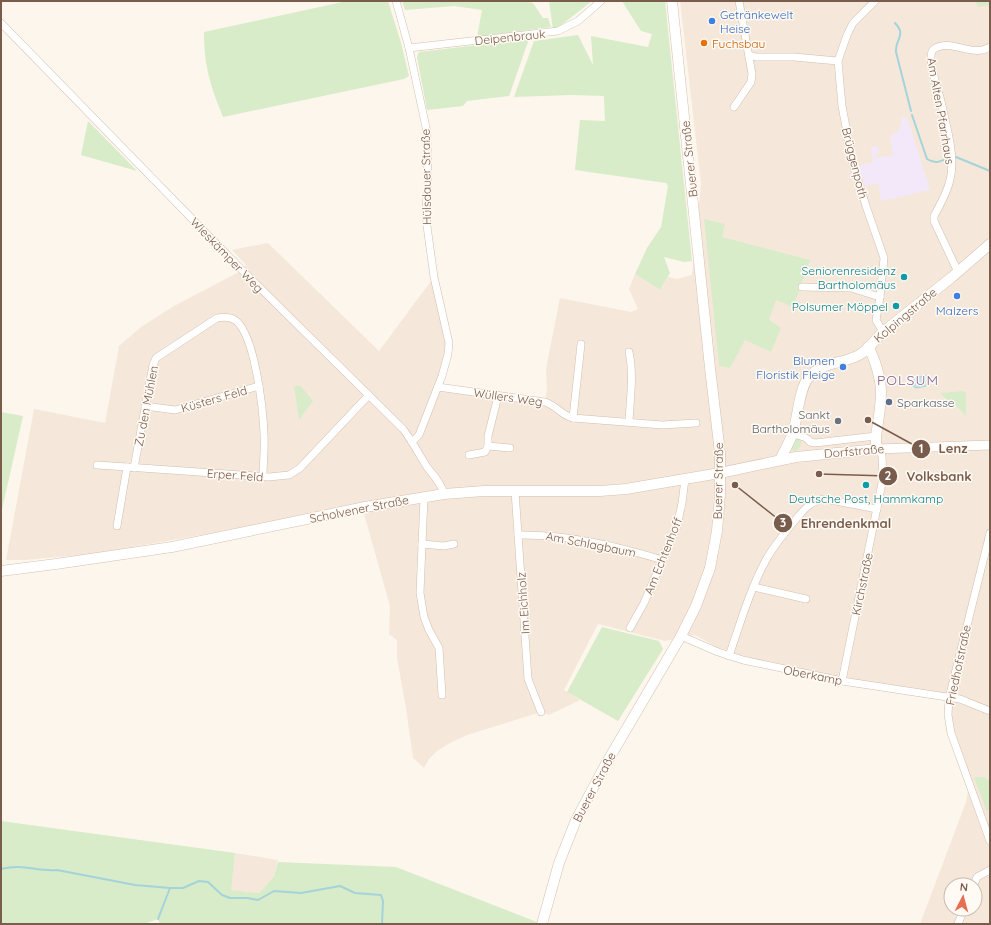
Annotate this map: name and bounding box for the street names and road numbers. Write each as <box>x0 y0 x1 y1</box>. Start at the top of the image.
street label: Deipenbrauk <box>474 26 546 48</box>
street label: Am Alten Pfarrhaus <box>924 57 958 166</box>
street label: Buerer Straße <box>677 120 700 198</box>
street label: Brüggenpoth <box>839 126 871 200</box>
street label: Hülsdauer Straße <box>418 128 434 225</box>
street label: Wieskämper Weg <box>187 214 267 296</box>
street label: Kolpingstraße <box>870 284 940 346</box>
street label: Zu den Mühlen <box>131 364 161 448</box>
street label: Küsters Feld <box>179 382 249 416</box>
street label: Wüllers Weg <box>472 385 544 409</box>
street label: Dorfstraße <box>823 441 885 461</box>
street label: Buerer Straße <box>710 442 726 520</box>
street label: Erper Feld <box>206 466 264 484</box>
street label: Scholvener Straße <box>308 492 410 526</box>
street label: Am Echtenhoff <box>641 515 685 597</box>
street label: Am Schlagbaum <box>545 528 637 560</box>
street label: Kirchstraße <box>848 551 876 617</box>
street label: Im Eichholz <box>513 571 533 635</box>
street label: Friedhofstraße <box>942 623 974 707</box>
street label: Oberkamp <box>782 662 844 688</box>
street label: Buerer Straße <box>569 749 619 825</box>

